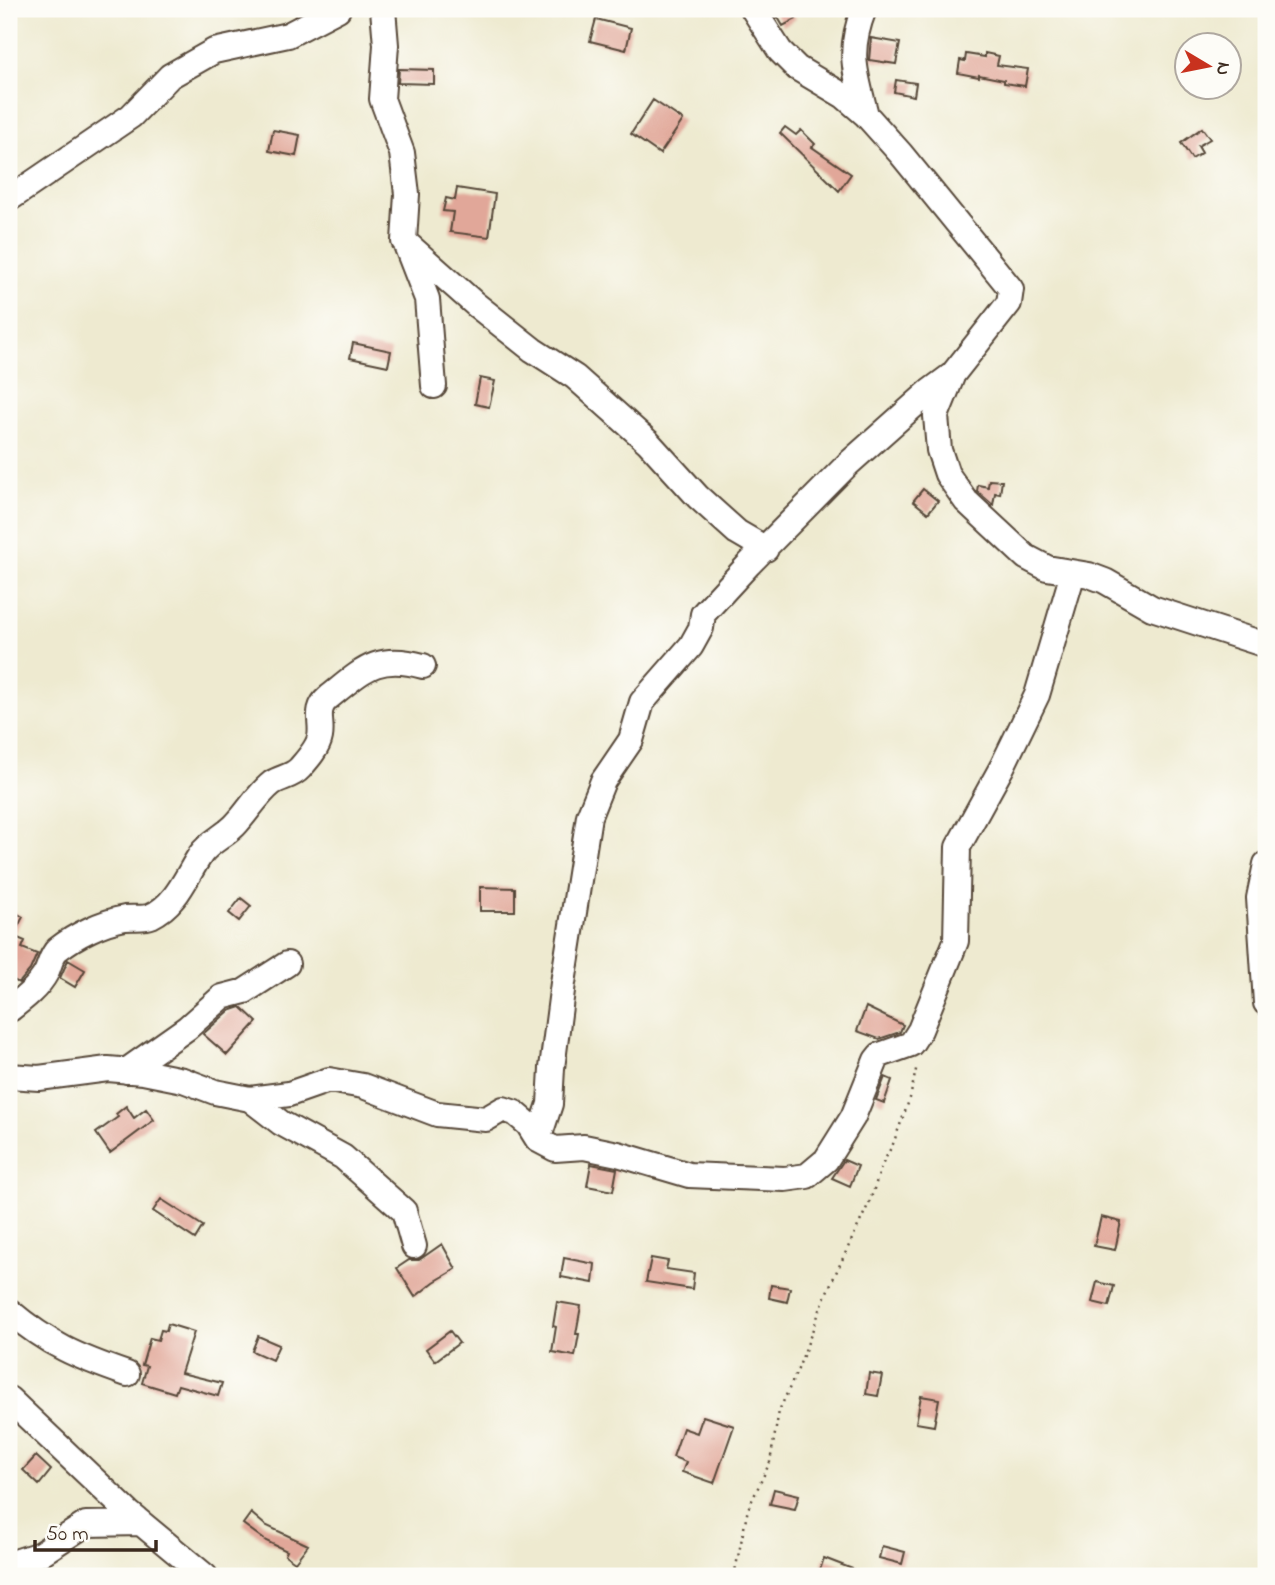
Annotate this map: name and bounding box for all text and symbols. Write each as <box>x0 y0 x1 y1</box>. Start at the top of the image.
north arrow <box>1174 32 1244 102</box>
text: N <box>1208 60 1237 77</box>
scale bar <box>35 1508 156 1552</box>
text: 50 m <box>46 1520 89 1550</box>

